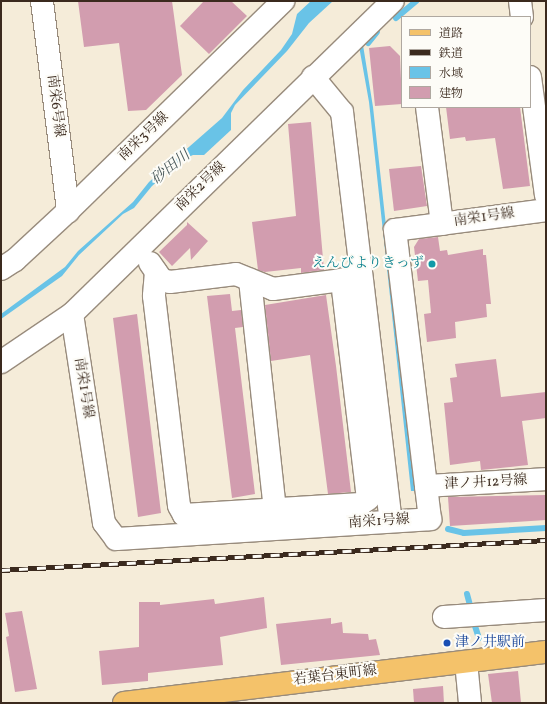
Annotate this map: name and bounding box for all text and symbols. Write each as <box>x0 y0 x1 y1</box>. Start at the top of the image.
legend <box>401 16 531 108</box>
text: 道路 <box>439 26 463 42</box>
text: 鉄道 <box>439 46 463 62</box>
text: 水域 <box>439 66 463 82</box>
street label: 南栄6号線 <box>43 74 67 138</box>
text: 建物 <box>439 86 463 102</box>
street label: 南栄3号線 <box>115 109 173 165</box>
water label: 砂田川 <box>148 147 194 189</box>
street label: 南栄2号線 <box>172 159 230 215</box>
street label: 南栄1号線 <box>452 205 516 231</box>
place label: えんびよりきっず <box>312 256 424 272</box>
marker: えんびよりきっず <box>427 259 437 269</box>
street label: 南栄1号線 <box>70 356 96 420</box>
street label: 津ノ井12号線 <box>444 472 528 494</box>
street label: 南栄1号線 <box>348 511 410 533</box>
place label: 津ノ井駅前 <box>455 635 525 651</box>
marker: 津ノ井駅前 <box>442 638 452 648</box>
street label: 若葉台東町線 <box>292 663 378 689</box>

